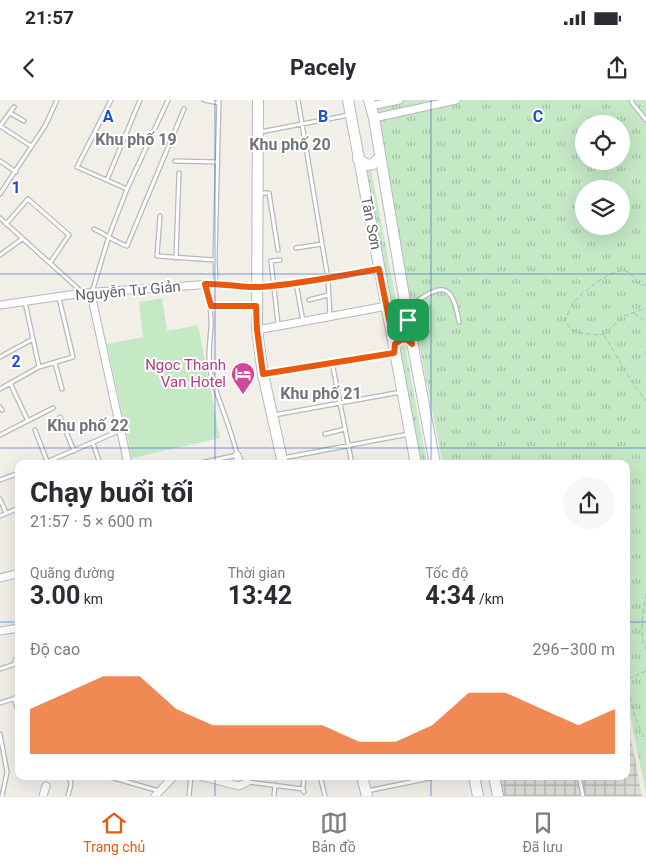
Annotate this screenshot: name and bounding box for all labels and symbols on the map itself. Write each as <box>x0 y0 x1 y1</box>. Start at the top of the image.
text: A <box>103 107 114 126</box>
text: B <box>318 107 328 126</box>
text: C <box>533 107 543 126</box>
district label: Khu phố 19 <box>95 130 177 149</box>
district label: Khu phố 20 <box>249 135 331 154</box>
text: 1 <box>11 178 21 197</box>
street label: Tân Sơn <box>357 195 385 251</box>
street label: Nguyễn Tư Giản <box>75 277 181 305</box>
pin <box>387 299 429 341</box>
text: 2 <box>11 352 21 371</box>
place label: Ngoc Thanh Van Hotel <box>145 356 226 391</box>
hotel icon: Ngoc Thanh Van Hotel <box>230 361 256 395</box>
district label: Khu phố 21 <box>280 384 362 403</box>
district label: Khu phố 22 <box>47 416 129 435</box>

